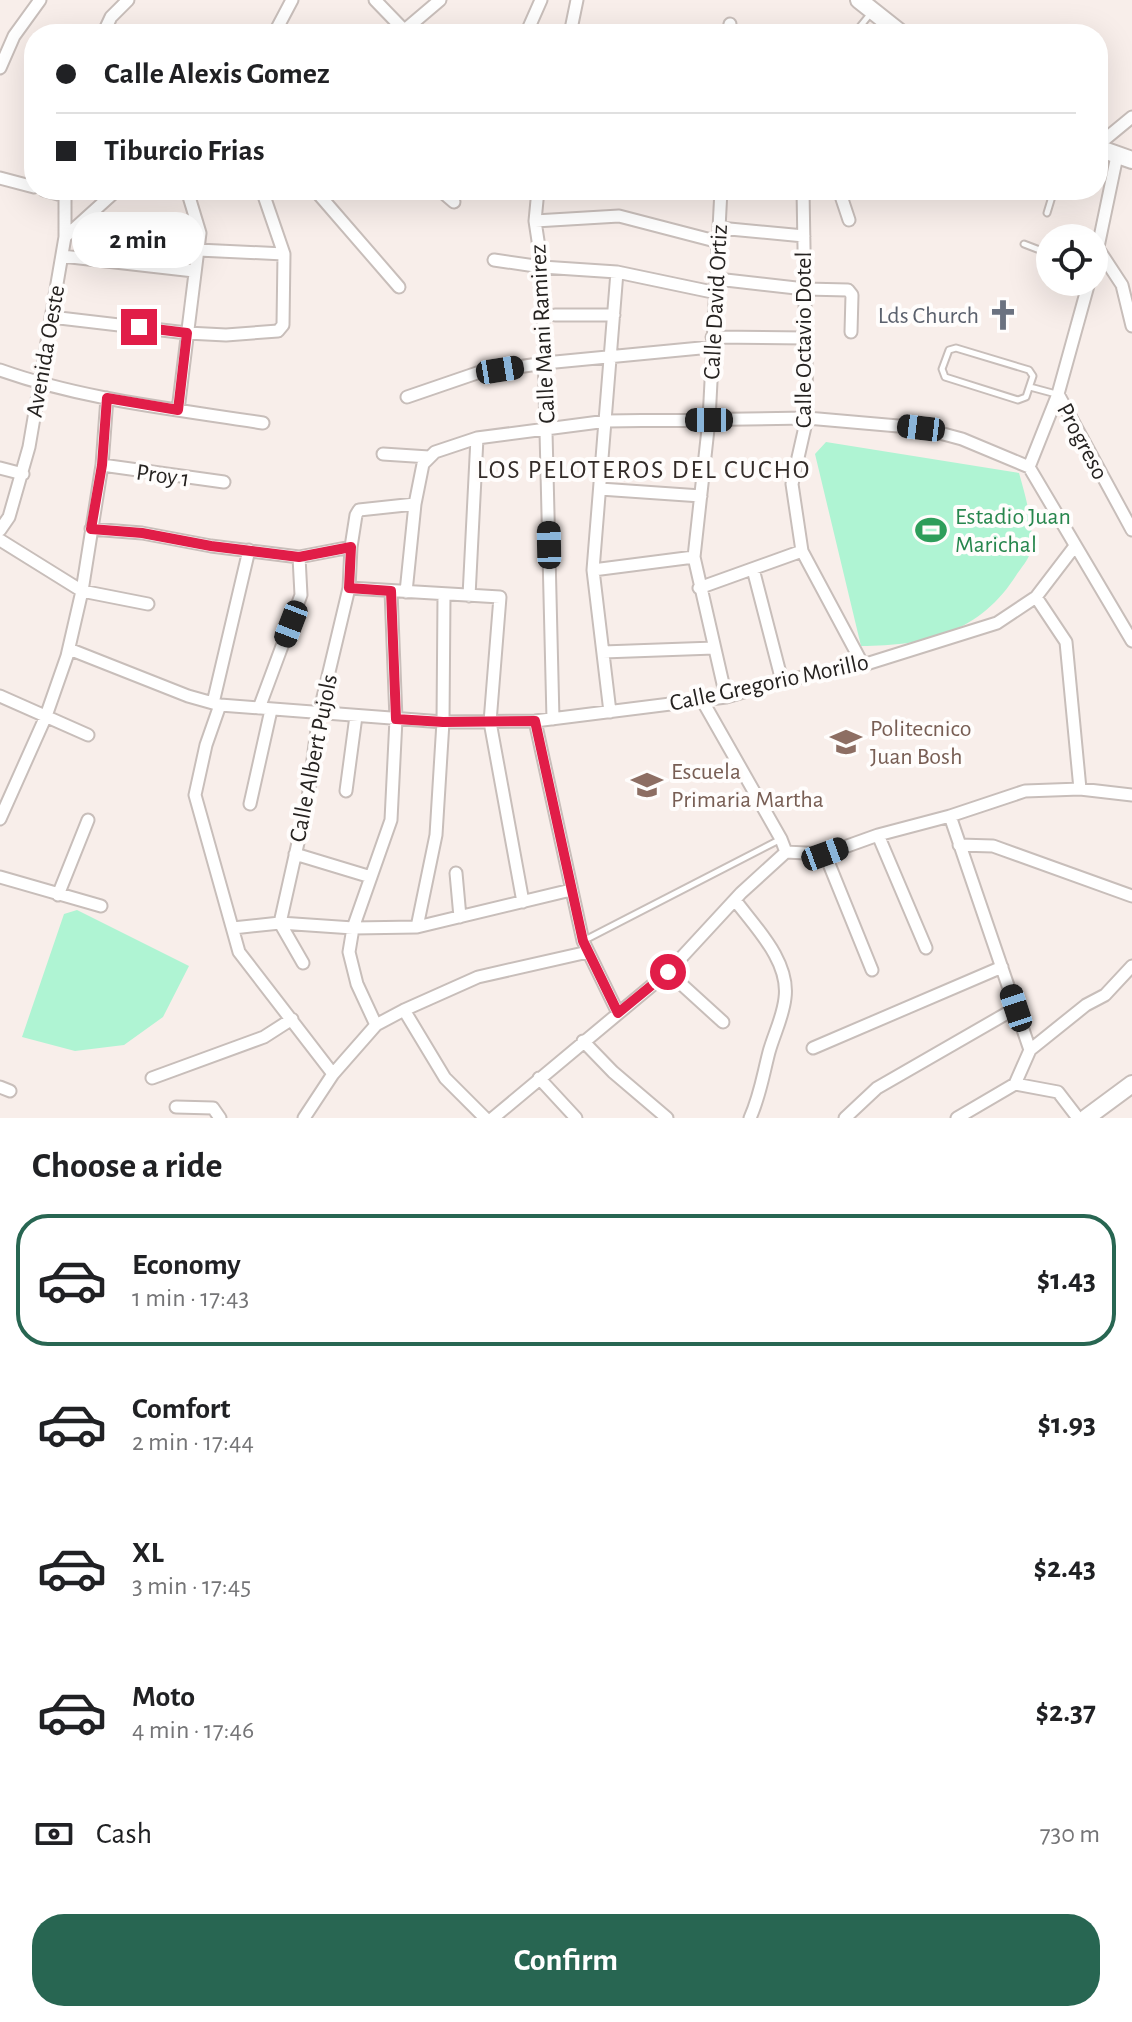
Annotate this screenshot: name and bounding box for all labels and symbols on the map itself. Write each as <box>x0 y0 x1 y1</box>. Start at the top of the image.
callout: 2 min <box>73 211 205 267</box>
street label: Calle David Ortiz <box>700 224 732 380</box>
street label: Calle Mani Ramirez <box>526 244 560 424</box>
street label: Calle Octavio Dotel <box>792 252 816 428</box>
street label: Avenida Oeste <box>23 283 69 419</box>
church icon: Lds Church <box>986 298 1020 332</box>
place label: Lds Church <box>878 304 979 328</box>
route end <box>121 309 157 345</box>
car <box>474 354 526 386</box>
street label: Progreso <box>1052 399 1112 484</box>
car <box>685 408 733 432</box>
car <box>896 413 946 443</box>
district label: LOS PELOTEROS DEL CUCHO <box>477 457 811 483</box>
street label: Proy 1 <box>135 460 191 492</box>
place label: Estadio Juan Marichal <box>955 505 1071 557</box>
sports icon: Estadio Juan Marichal <box>914 513 948 547</box>
car <box>537 521 561 569</box>
car <box>271 597 311 651</box>
street label: Calle Gregorio Morillo <box>668 650 871 716</box>
street label: Calle Albert Pujols <box>286 672 342 844</box>
place label: Politecnico Juan Bosh <box>870 717 972 769</box>
school or university icon: Politecnico Juan Bosh <box>829 725 863 759</box>
place label: Escuela Primaria Martha <box>671 760 824 812</box>
school or university icon: Escuela Primaria Martha <box>630 768 664 802</box>
car <box>798 835 852 873</box>
route start <box>650 954 686 990</box>
car <box>997 981 1035 1035</box>

